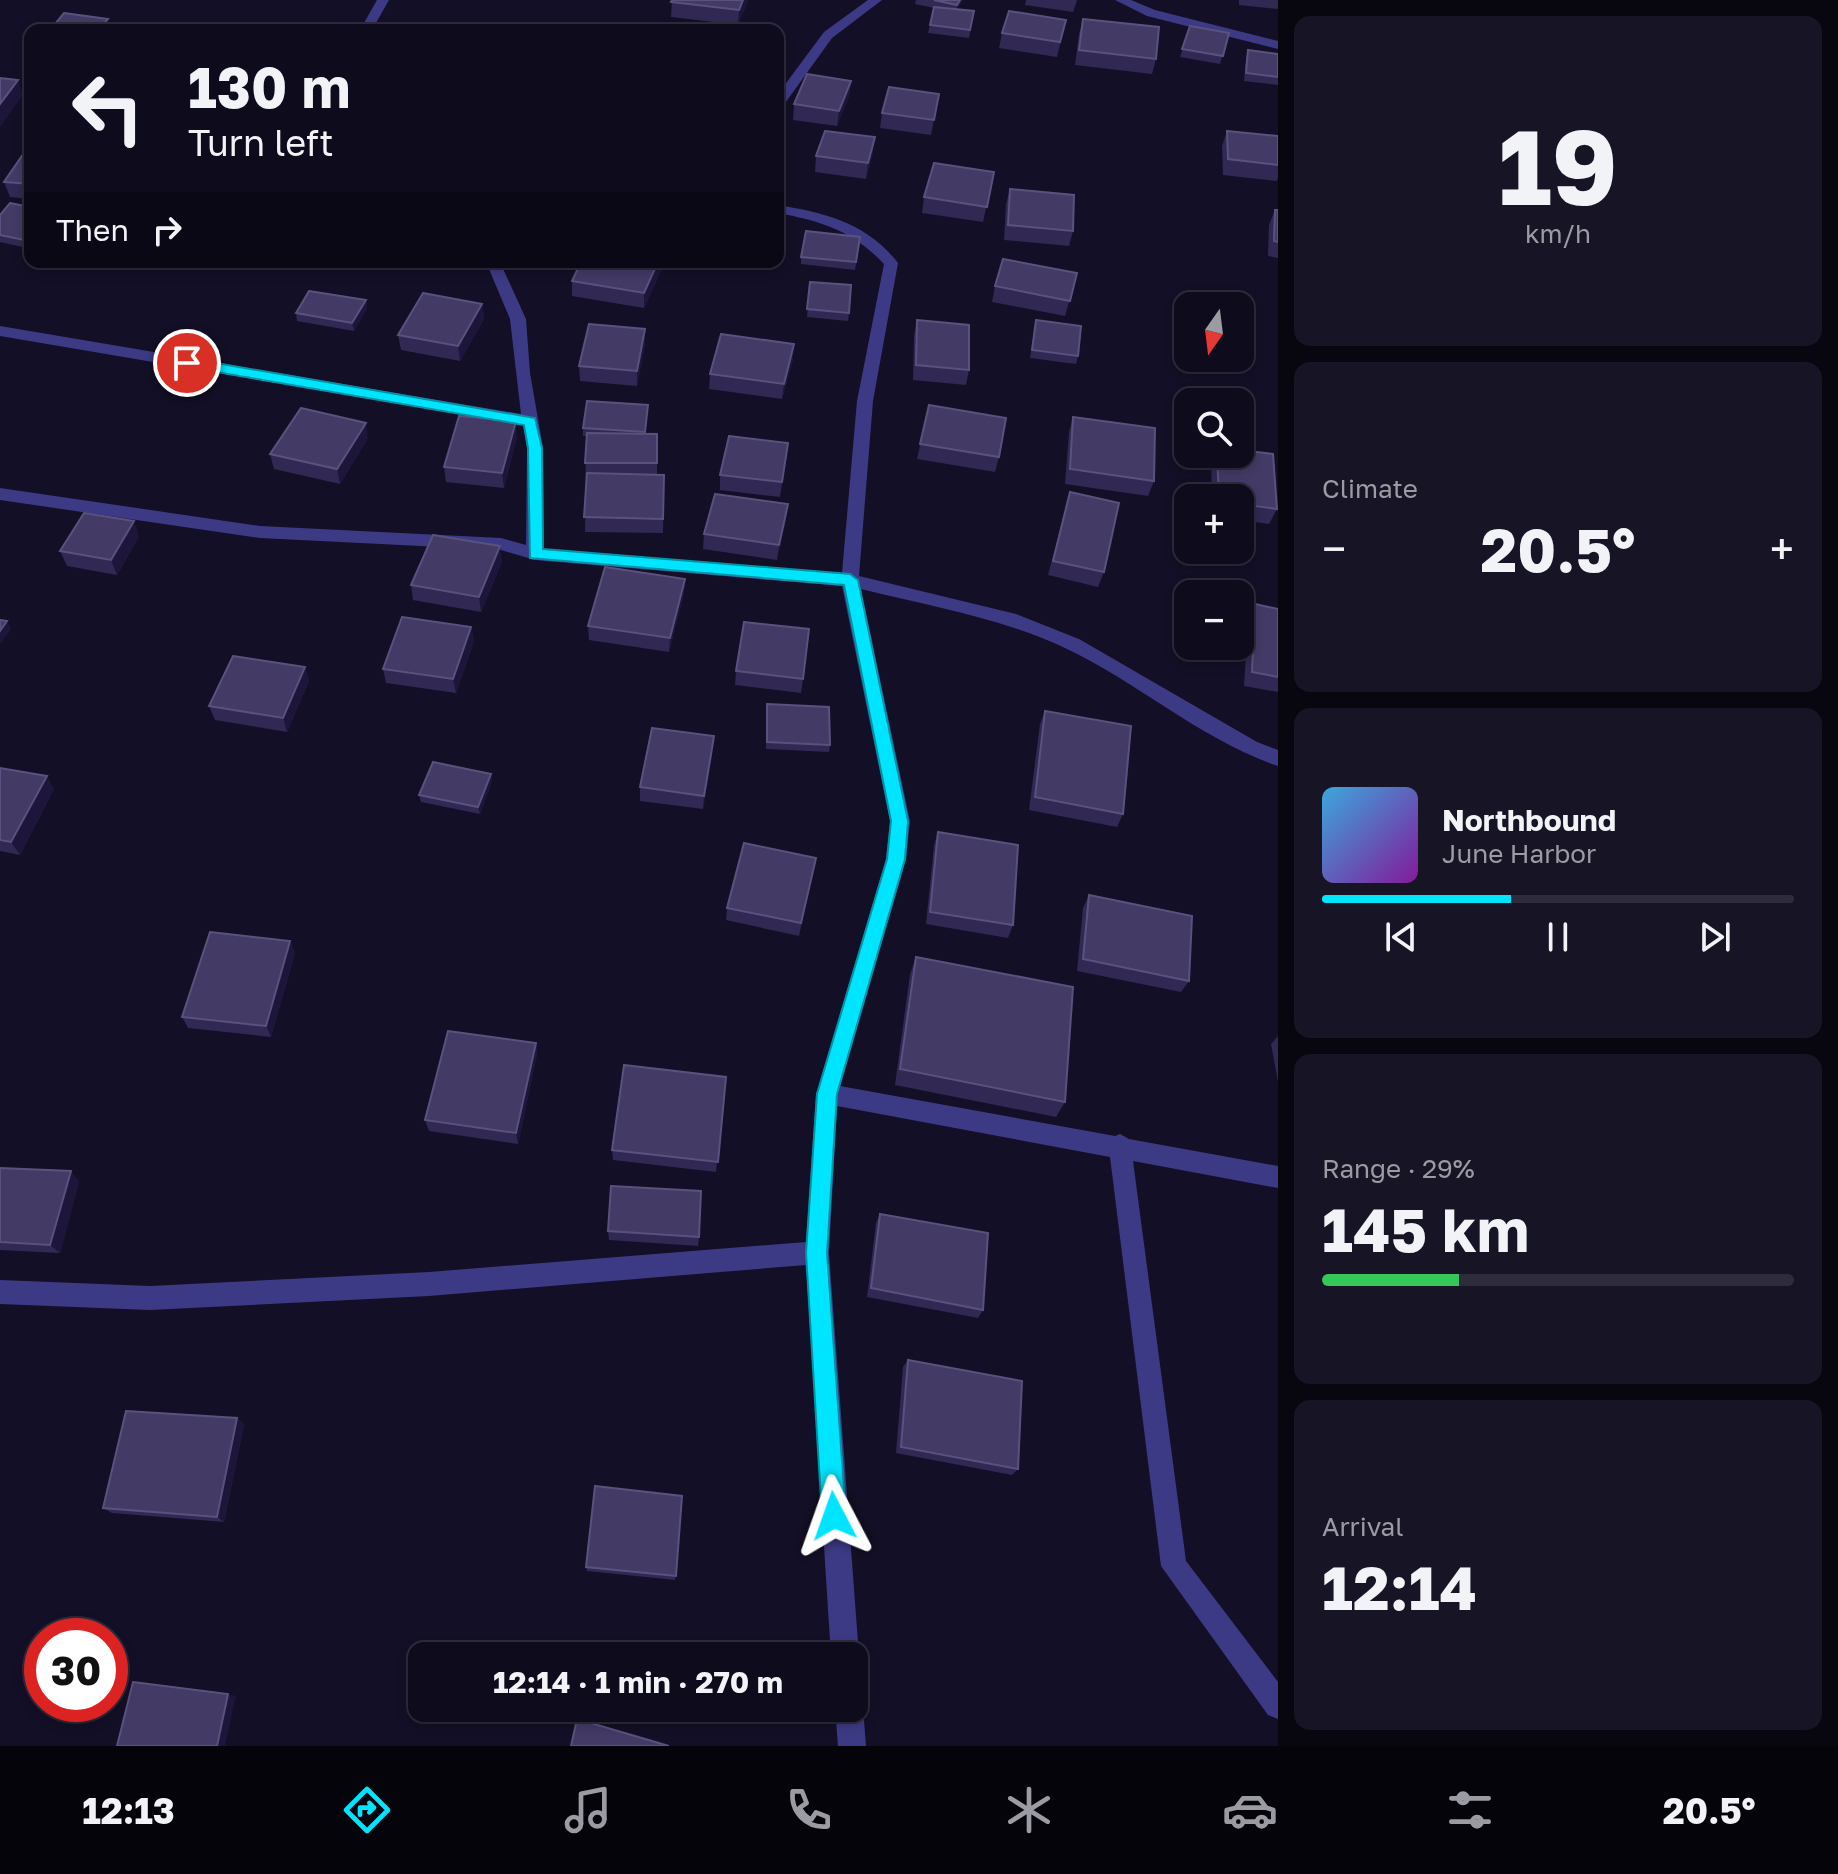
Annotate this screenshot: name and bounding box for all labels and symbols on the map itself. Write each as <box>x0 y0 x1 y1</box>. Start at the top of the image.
north arrow <box>1174 292 1254 372</box>
pin <box>153 329 221 397</box>
position arrow <box>792 1474 876 1558</box>
speed limit sign: 30 <box>24 1618 128 1722</box>

